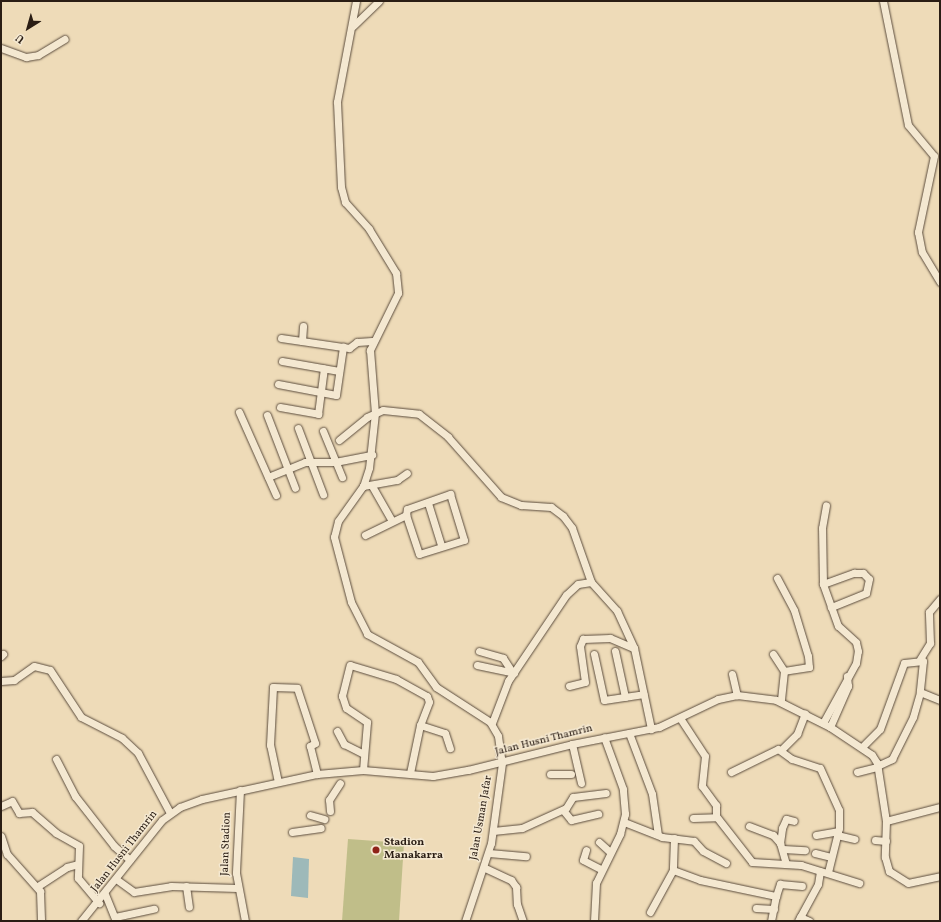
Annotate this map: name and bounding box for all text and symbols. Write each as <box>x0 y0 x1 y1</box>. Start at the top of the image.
north arrow <box>8 8 48 48</box>
text: U <box>13 30 28 46</box>
street label: Jalan Husni Thamrin <box>494 722 594 760</box>
street label: Jalan Usman Jafar <box>468 775 496 861</box>
street label: Jalan Husni Thamrin <box>89 808 161 896</box>
street label: Jalan Stadion <box>219 812 235 876</box>
place label: Stadion Manakarra <box>384 837 443 863</box>
marker: Stadion Manakarra <box>371 845 381 855</box>

